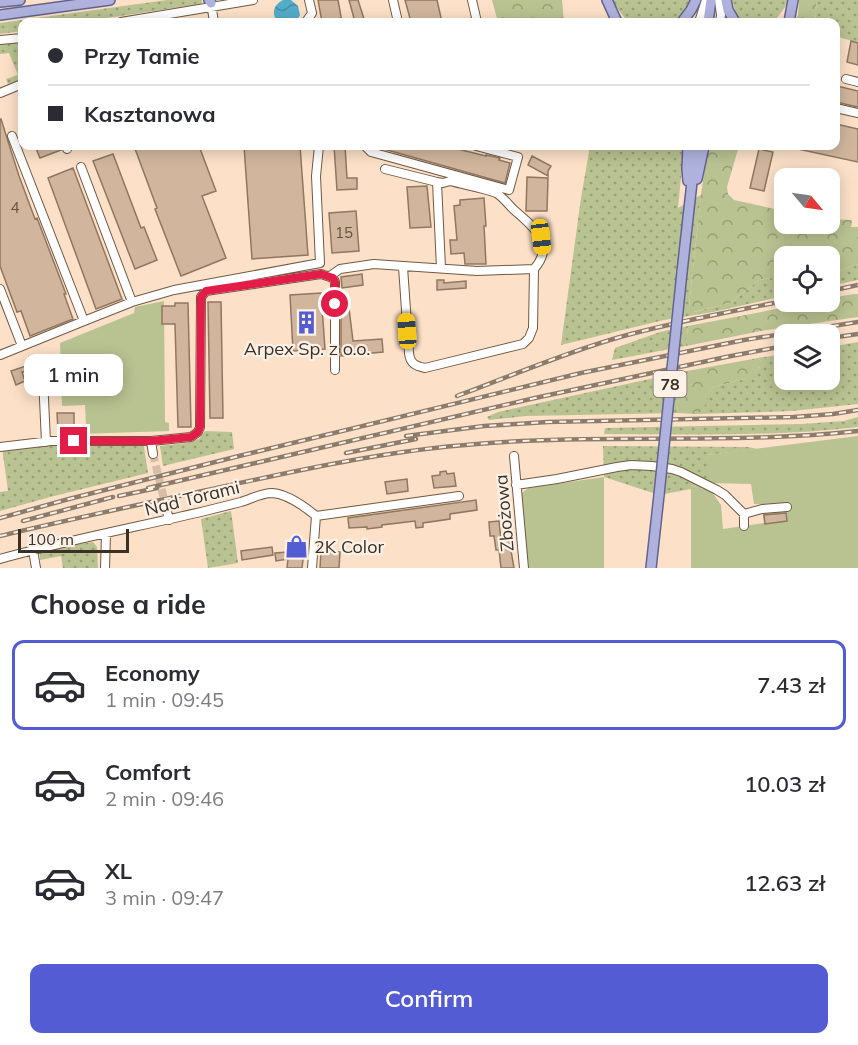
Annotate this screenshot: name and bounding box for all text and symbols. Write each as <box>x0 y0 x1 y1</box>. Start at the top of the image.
text: Przy Tamie <box>84 42 200 70</box>
text: Kasztanowa <box>84 100 216 128</box>
north arrow <box>774 168 840 234</box>
map controls <box>774 168 840 390</box>
house number: 4 <box>10 198 20 217</box>
car <box>530 218 552 256</box>
house number: 15 <box>335 223 353 242</box>
button: locate <box>774 246 840 312</box>
route start <box>321 290 348 317</box>
building icon: Arpex Sp. z o.o. <box>294 309 320 335</box>
car <box>397 312 417 350</box>
button: layers <box>774 324 840 390</box>
place label: Arpex Sp. z o.o. <box>244 337 370 360</box>
callout: 1 min <box>25 354 124 396</box>
text: 1 min <box>48 362 99 387</box>
road number: 78 <box>654 371 686 397</box>
route end <box>60 427 87 454</box>
street label: Zbożowa <box>489 474 519 552</box>
street label: Nad Torami <box>142 475 242 521</box>
scale bar <box>18 526 129 554</box>
text: 100 m <box>27 529 74 549</box>
shop icon: 2K Color <box>283 533 309 559</box>
place label: 2K Color <box>314 535 384 558</box>
text: Choose a ride <box>30 587 206 621</box>
icon: car <box>33 658 87 712</box>
text: Economy <box>105 659 200 687</box>
text: 7.43 zł <box>757 671 825 699</box>
text: 1 min · 09:45 <box>105 687 224 712</box>
icon: car <box>33 757 87 811</box>
text: Comfort <box>105 758 191 786</box>
text: 10.03 zł <box>744 770 825 798</box>
text: 2 min · 09:46 <box>105 786 224 811</box>
icon: car <box>33 856 87 910</box>
text: XL <box>105 857 132 885</box>
text: 12.63 zł <box>744 869 825 897</box>
text: 3 min · 09:47 <box>105 885 224 910</box>
button: Confirm <box>30 964 828 1033</box>

